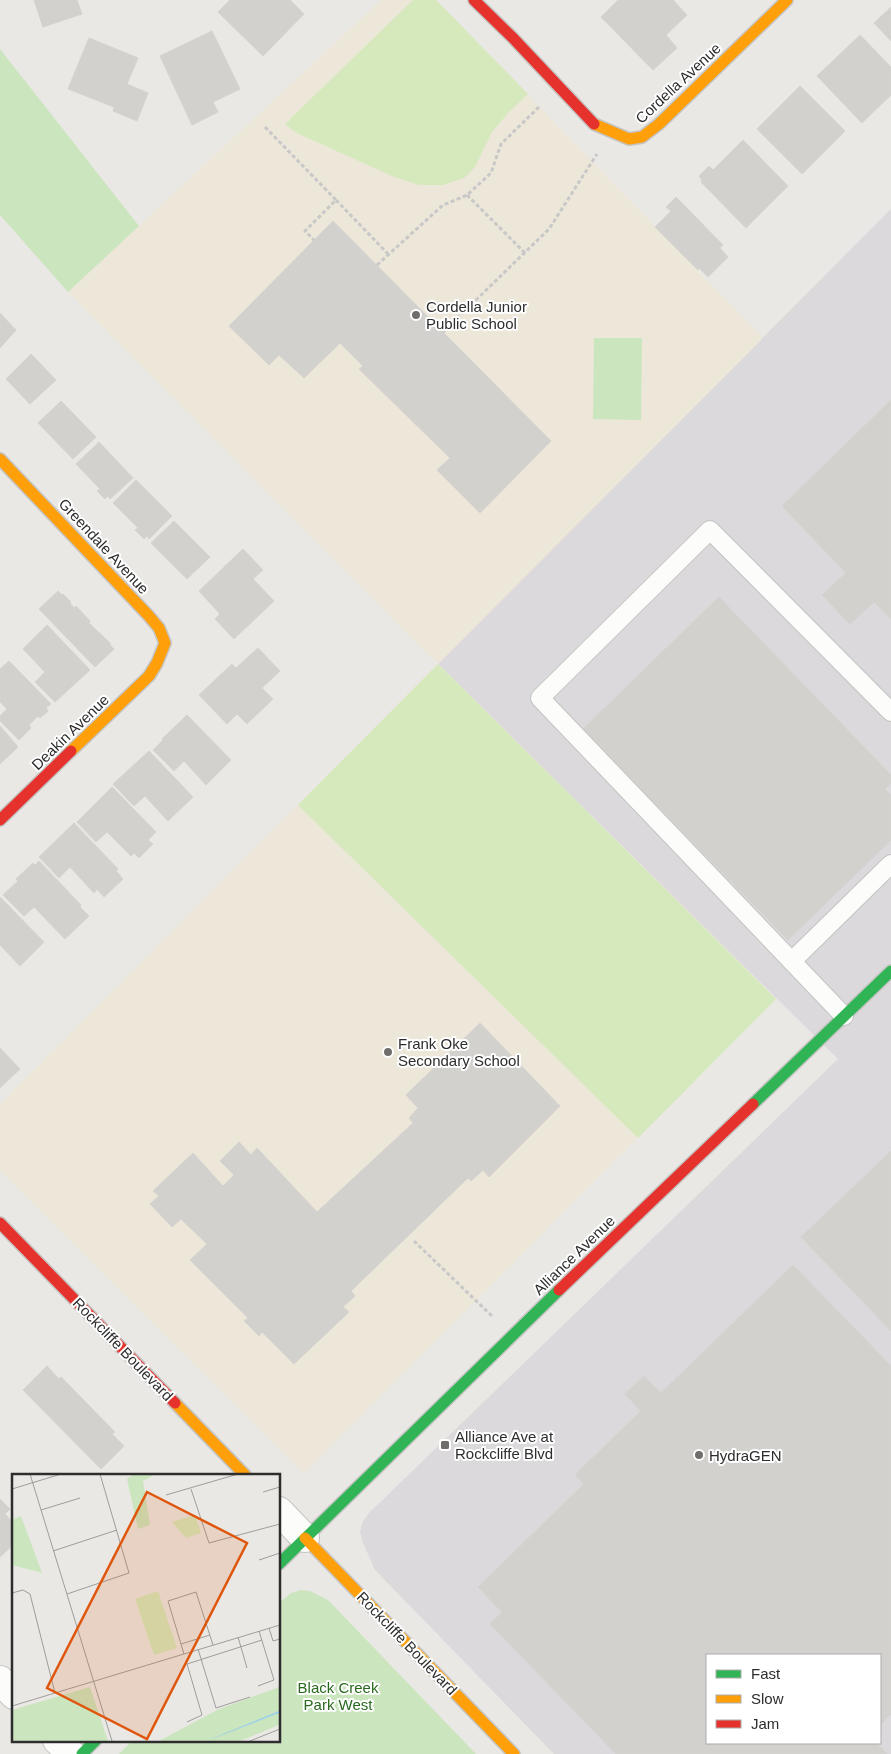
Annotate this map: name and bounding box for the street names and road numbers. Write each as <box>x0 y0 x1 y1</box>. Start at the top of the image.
street label: Cordella Avenue <box>632 39 724 127</box>
street label: Greendale Avenue <box>55 495 153 597</box>
street label: Deakin Avenue <box>28 691 112 773</box>
street label: Alliance Avenue <box>530 1212 618 1298</box>
street label: Rockcliffe Boulevard <box>69 1294 177 1404</box>
street label: Rockcliffe Boulevard <box>353 1588 461 1698</box>

